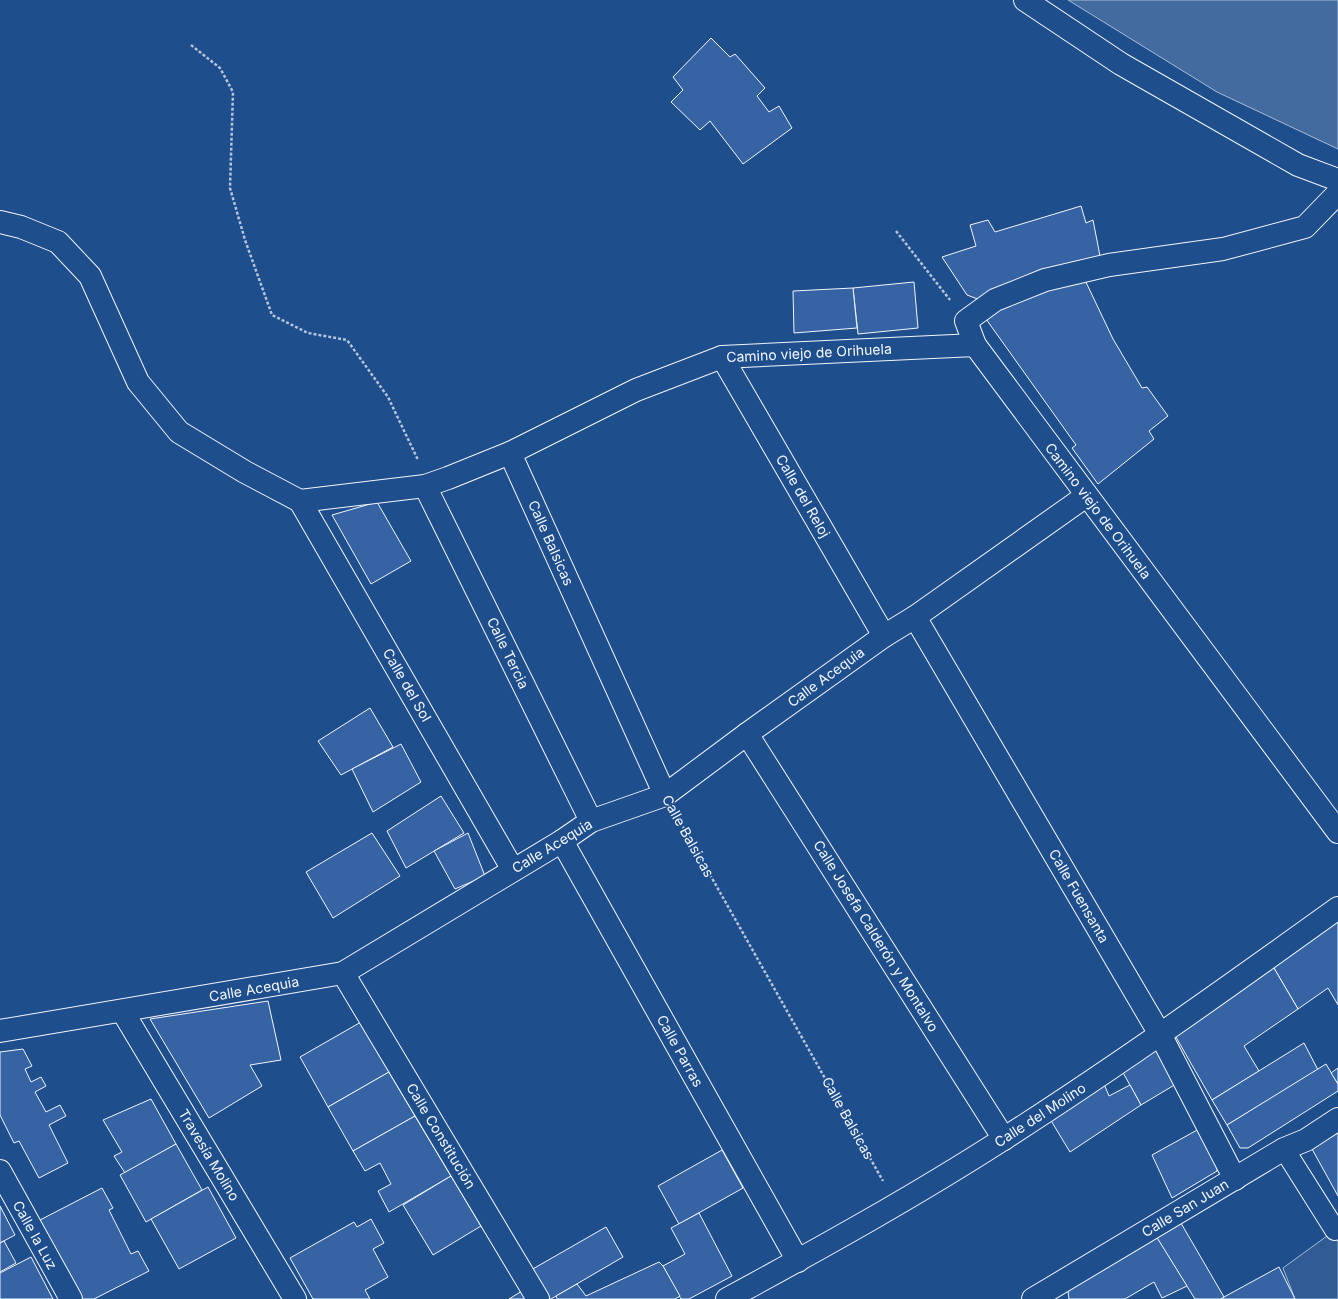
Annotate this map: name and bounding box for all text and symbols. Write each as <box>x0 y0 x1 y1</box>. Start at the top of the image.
street label: Camino viejo de Orihuela <box>726 340 892 365</box>
street label: Camino viejo de Orihuela <box>1042 439 1155 582</box>
street label: Calle del Reloj <box>773 451 834 540</box>
street label: Calle Balsicas <box>525 498 578 588</box>
street label: Calle Tercia <box>484 614 533 691</box>
street label: Calle Acequia <box>784 643 867 710</box>
street label: Calle del Sol <box>380 645 435 724</box>
street label: Calle Balsicas <box>659 792 718 880</box>
street label: Calle Acequia <box>508 815 595 876</box>
street label: Calle Josefa Calderón y Montalvo <box>810 837 943 1035</box>
street label: Calle Fuensanta <box>1046 846 1113 946</box>
street label: Calle Acequia <box>208 972 300 1005</box>
street label: Calle Parras <box>654 1012 707 1090</box>
street label: Calle Balsicas <box>819 1074 878 1162</box>
street label: Calle del Molino <box>991 1079 1089 1150</box>
street label: Calle Constitución <box>403 1080 480 1192</box>
street label: Travesía Molino <box>175 1106 243 1204</box>
street label: Calle San Juan <box>1138 1175 1231 1240</box>
street label: Calle la Luz <box>10 1197 61 1272</box>

